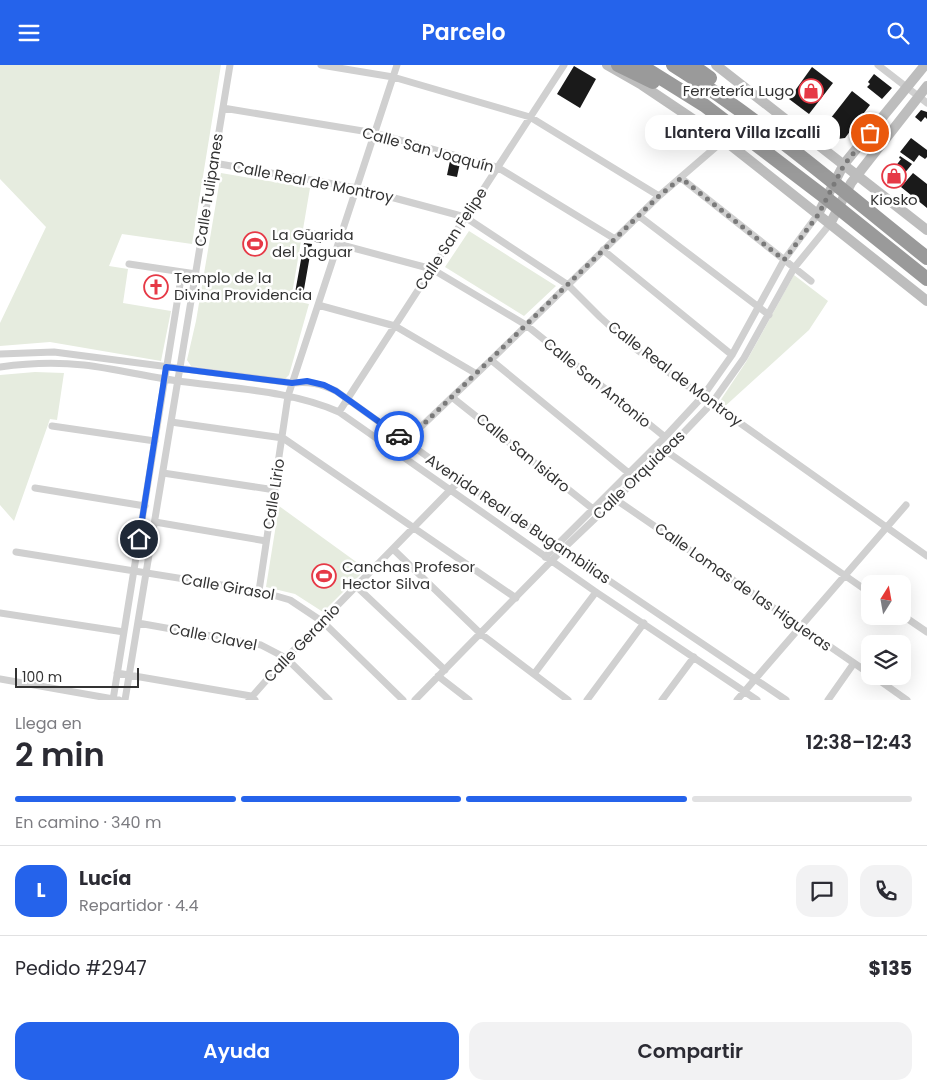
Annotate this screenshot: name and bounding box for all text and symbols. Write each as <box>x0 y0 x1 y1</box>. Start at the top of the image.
text: Parcelo <box>421 17 506 48</box>
icon: menu <box>15 19 43 47</box>
icon: search <box>884 19 912 47</box>
shop icon: Ferretería Lugo <box>798 78 824 104</box>
place label: Ferretería Lugo <box>683 80 794 101</box>
pin <box>849 112 891 154</box>
callout: Llantera Villa Izcalli <box>645 115 840 151</box>
icon: bag <box>856 119 884 147</box>
text: Llantera Villa Izcalli <box>665 121 820 144</box>
street label: Calle San Joaquín <box>360 122 496 177</box>
street label: Calle Tulipanes <box>189 132 228 248</box>
street label: Calle Real de Montroy <box>231 156 396 208</box>
shop icon: Kiosko <box>881 163 907 189</box>
street label: Calle San Felipe <box>409 183 492 294</box>
place label: Kiosko <box>870 189 918 210</box>
place label: La Guarida del Jaguar <box>272 224 354 262</box>
sports icon: La Guarida del Jaguar <box>242 231 268 257</box>
place label: Templo de la Divina Providencia <box>174 267 312 305</box>
church icon: Templo de la Divina Providencia <box>143 274 169 300</box>
street label: Calle Real de Montroy <box>604 316 747 431</box>
street label: Calle San Antonio <box>539 333 655 433</box>
street label: Calle San Isidro <box>472 408 575 497</box>
courier <box>374 411 424 461</box>
icon: car <box>385 422 413 450</box>
street label: Calle Orquideas <box>588 425 689 524</box>
street label: Avenida Real de Bugambilias <box>422 449 615 589</box>
street label: Calle Lirio <box>258 457 289 531</box>
street label: Calle Lomas de las Higueras <box>651 517 836 656</box>
pin <box>118 518 160 560</box>
icon: home <box>125 525 153 553</box>
place label: Canchas Profesor Hector Silva <box>342 556 476 594</box>
sports icon: Canchas Profesor Hector Silva <box>311 563 337 589</box>
street label: Calle Girasol <box>180 568 277 605</box>
north arrow <box>861 575 911 625</box>
map controls <box>861 575 911 685</box>
street label: Calle Geranio <box>259 599 345 687</box>
street label: Calle Clavel <box>167 618 259 655</box>
button: layers <box>861 635 911 685</box>
scale bar <box>15 665 139 688</box>
text: 100 m <box>22 667 62 687</box>
text: Llega en <box>15 712 82 735</box>
text: 12:38–12:43 <box>806 729 912 756</box>
text: 2 min <box>15 732 105 777</box>
text: En camino · 340 m <box>15 811 161 834</box>
text: Lucía <box>79 865 131 892</box>
button: chat <box>796 865 848 917</box>
button: phone <box>860 865 912 917</box>
text: L <box>36 877 46 904</box>
text: Repartidor · 4.4 <box>79 894 198 917</box>
text: Pedido #2947 <box>15 955 147 982</box>
text: $135 <box>869 955 912 982</box>
button: Ayuda <box>15 1022 459 1080</box>
button: Compartir <box>469 1022 912 1080</box>

